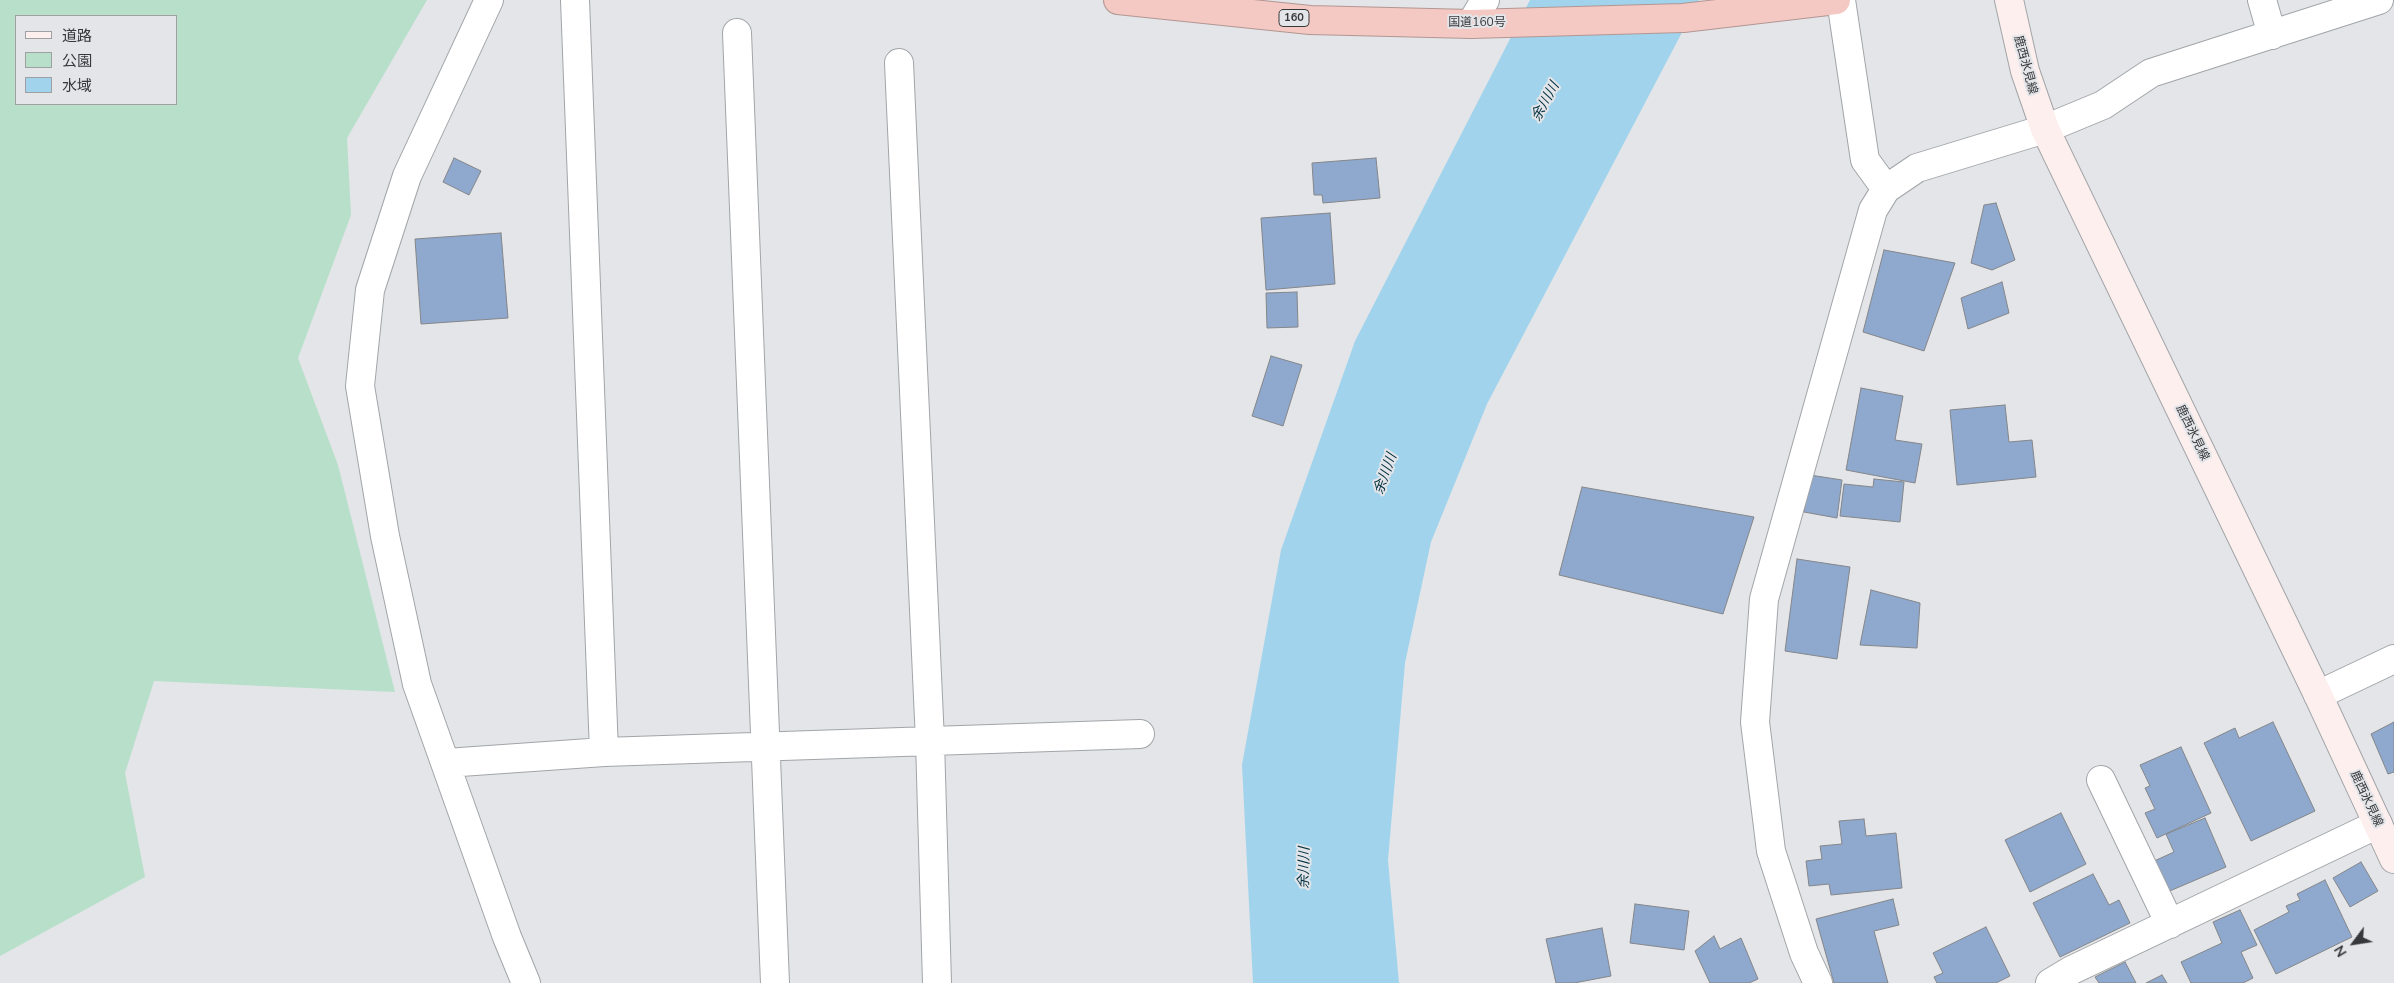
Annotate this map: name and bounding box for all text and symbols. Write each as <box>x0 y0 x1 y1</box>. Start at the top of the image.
road number: 160 <box>1279 10 1309 27</box>
legend <box>15 15 178 105</box>
street label: 国道160号 <box>1448 16 1506 30</box>
text: 道路 <box>62 26 92 46</box>
street label: 鹿西氷見線 <box>2010 34 2040 96</box>
text: 公園 <box>62 51 92 71</box>
text: 水域 <box>62 76 92 96</box>
water label: 余川川 <box>1528 80 1564 124</box>
street label: 鹿西氷見線 <box>2172 403 2212 463</box>
water label: 余川川 <box>1371 451 1401 497</box>
street label: 鹿西氷見線 <box>2347 769 2385 829</box>
water label: 余川川 <box>1296 847 1314 889</box>
north arrow <box>2329 918 2379 968</box>
text: N <box>2330 942 2352 960</box>

